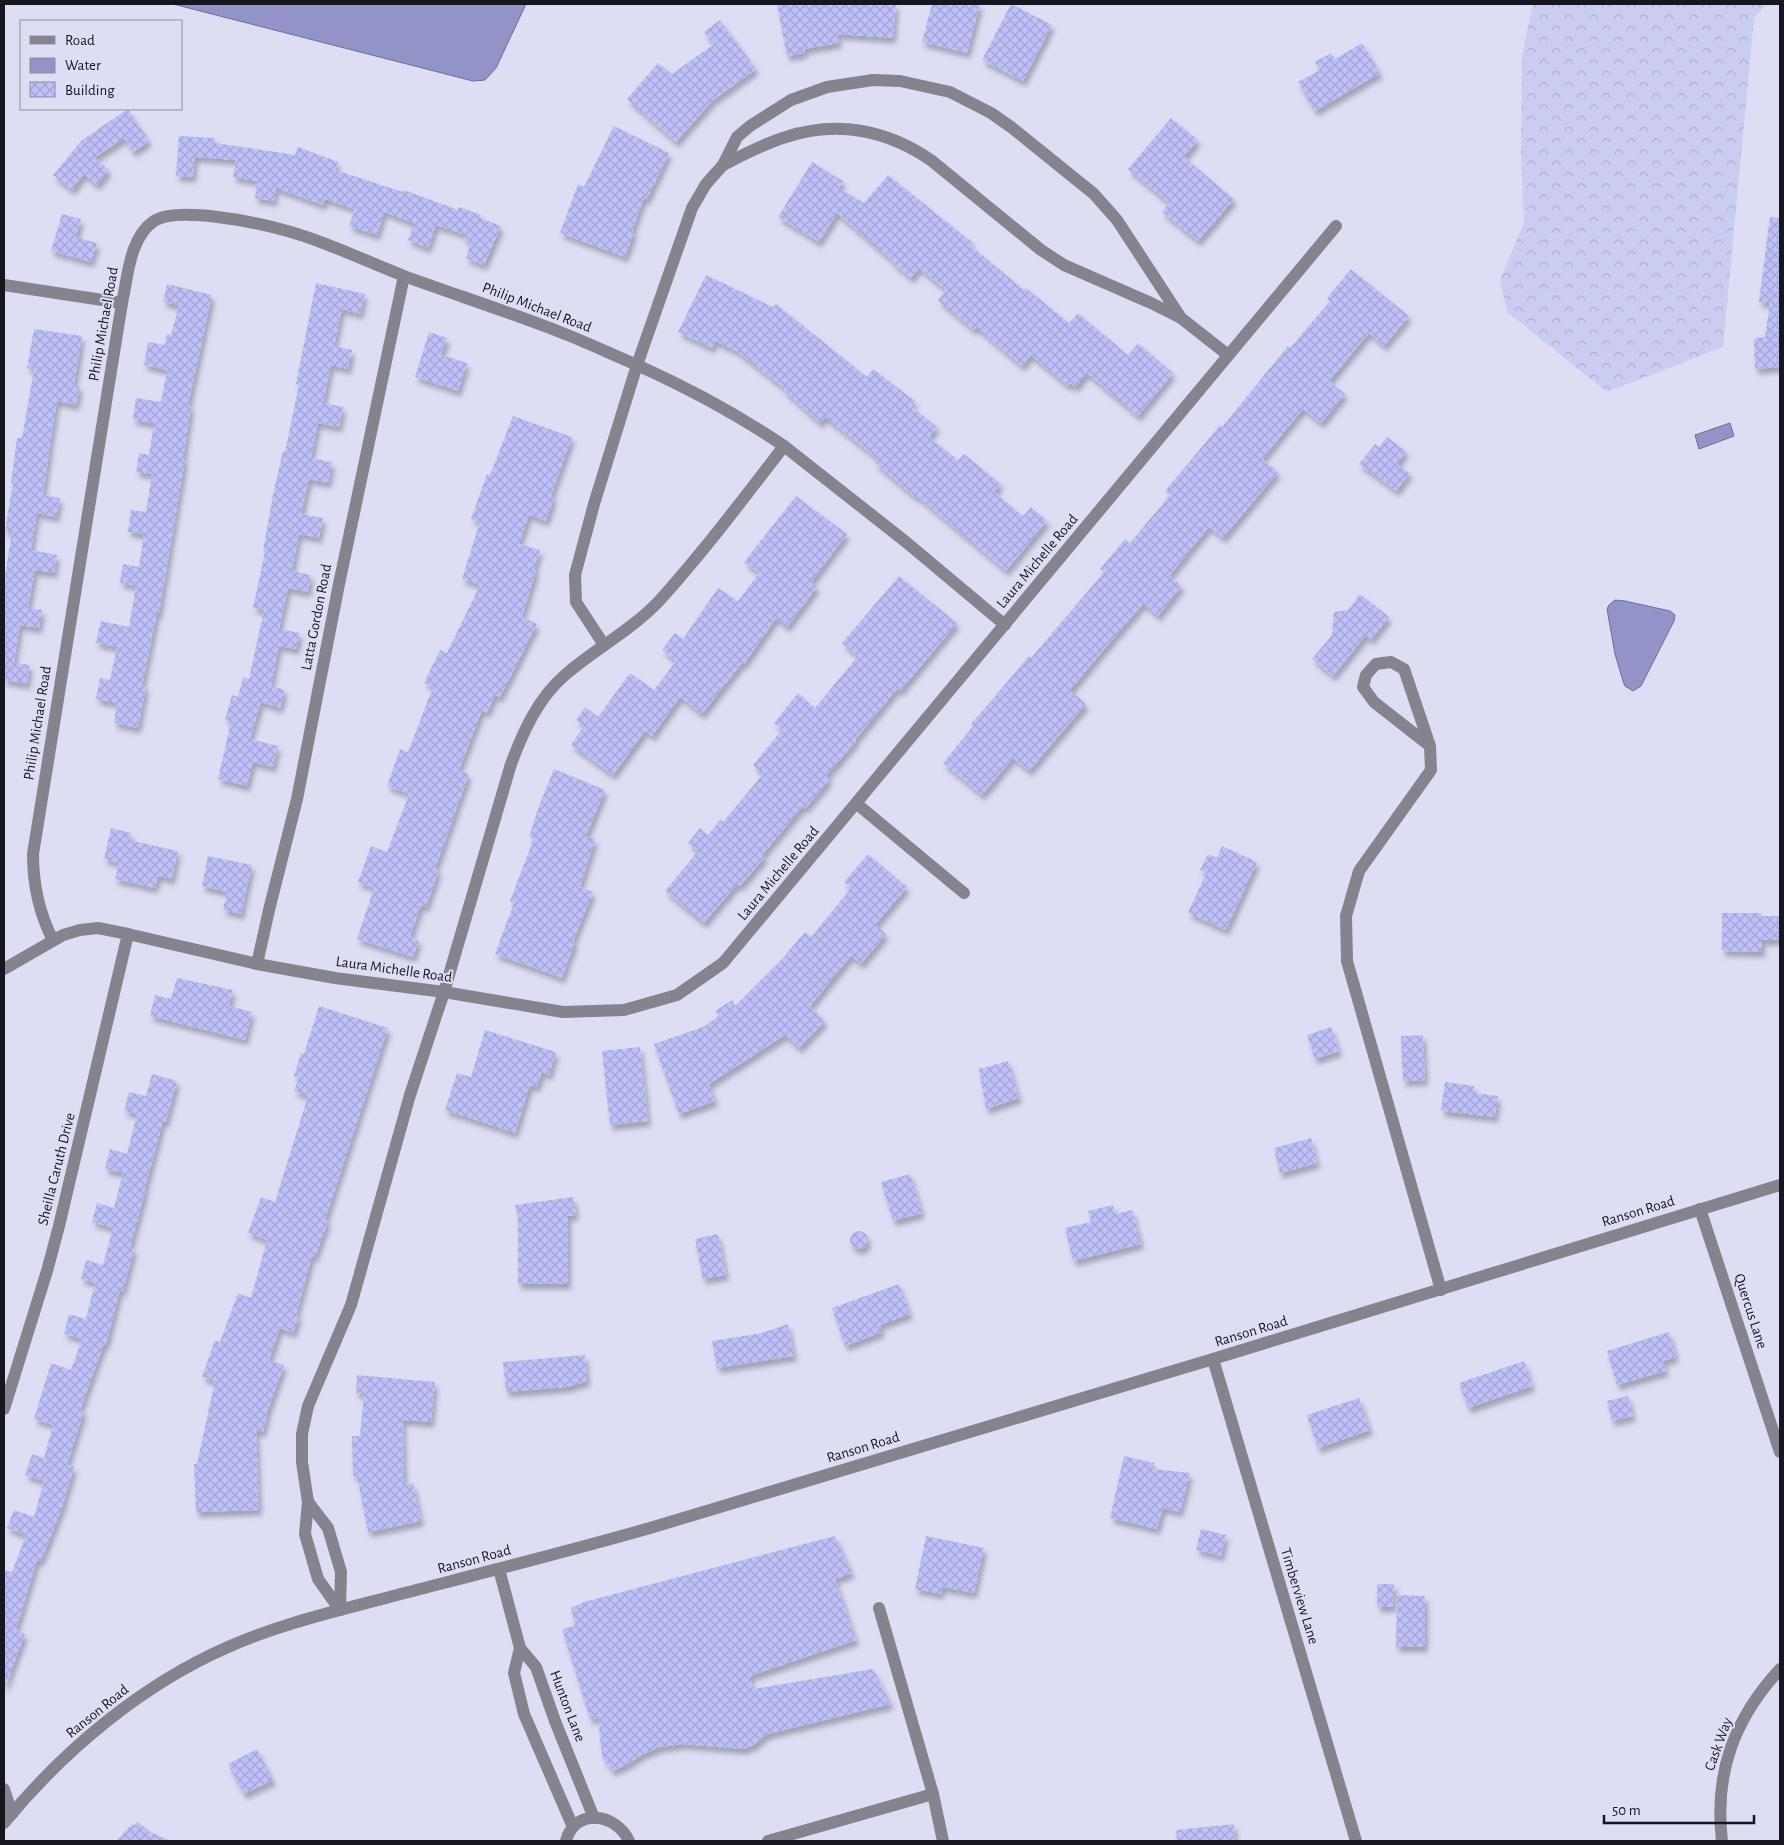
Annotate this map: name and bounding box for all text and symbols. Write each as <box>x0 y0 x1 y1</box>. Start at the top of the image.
legend <box>20 20 182 110</box>
text: Road <box>65 33 95 48</box>
text: Water <box>65 58 101 73</box>
text: Building <box>65 83 115 98</box>
street label: Philip Michael Road <box>86 266 121 382</box>
street label: Philip Michael Road <box>480 280 594 335</box>
street label: Laura Michelle Road <box>994 511 1081 611</box>
street label: Latta Gordon Road <box>299 562 334 672</box>
street label: Philip Michael Road <box>21 665 54 781</box>
street label: Laura Michelle Road <box>735 823 822 923</box>
street label: Laura Michelle Road <box>335 954 453 985</box>
street label: Sheilla Caruth Drive <box>35 1111 78 1227</box>
street label: Ranson Road <box>1600 1193 1677 1230</box>
street label: Quercus Lane <box>1731 1272 1770 1351</box>
street label: Ranson Road <box>1213 1313 1290 1350</box>
street label: Ranson Road <box>825 1429 902 1466</box>
street label: Ranson Road <box>436 1542 513 1576</box>
street label: Timberview Lane <box>1278 1546 1321 1646</box>
street label: Hunton Lane <box>547 1668 588 1744</box>
street label: Ranson Road <box>63 1682 131 1741</box>
street label: Cask Way <box>1702 1715 1735 1773</box>
scale bar <box>1604 1792 1754 1824</box>
text: 50 m <box>1612 1803 1641 1818</box>

